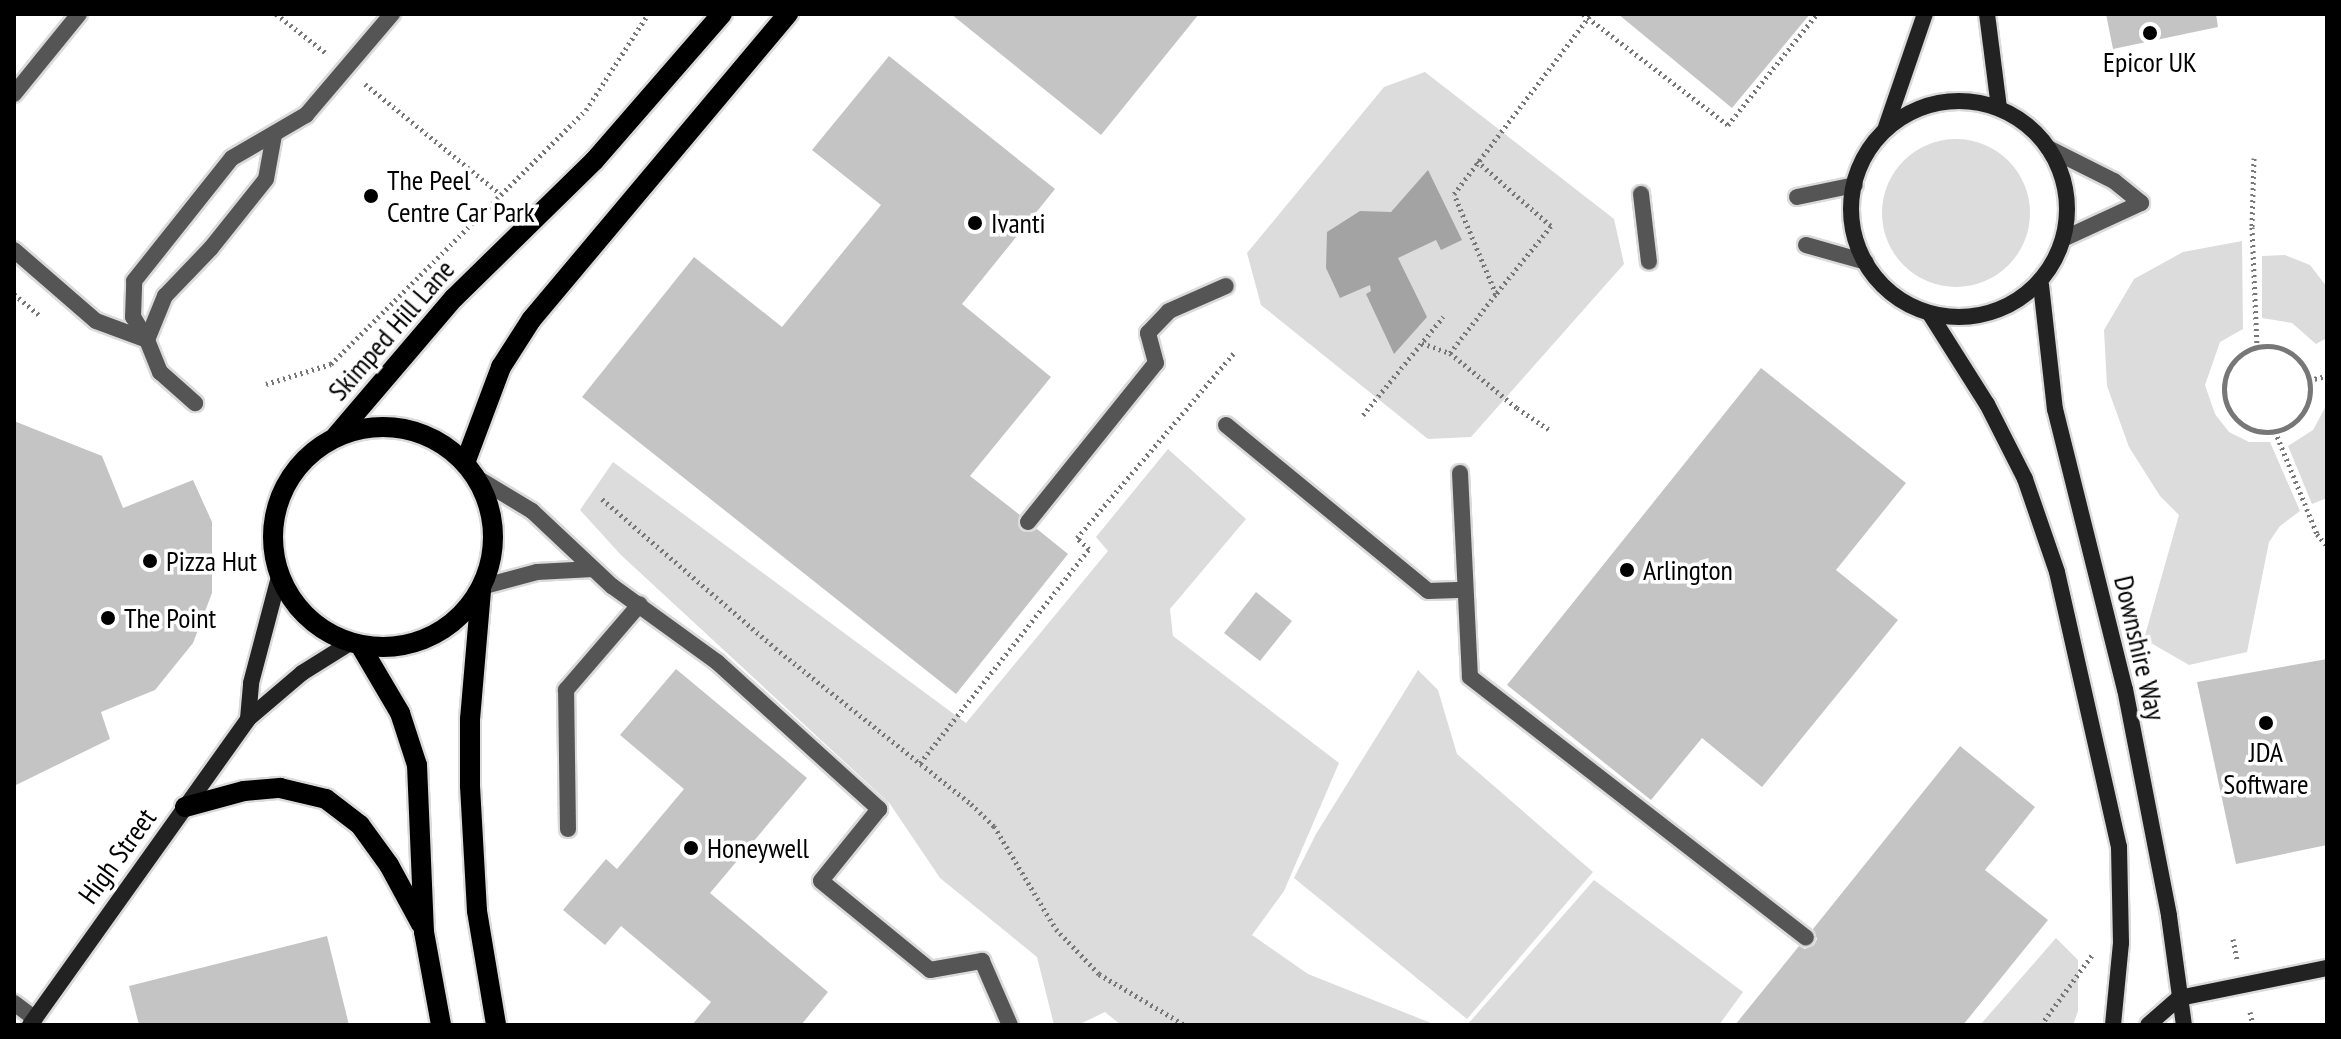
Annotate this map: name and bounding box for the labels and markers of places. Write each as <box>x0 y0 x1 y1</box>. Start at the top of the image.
marker: Epicor UK <box>2141 24 2159 42</box>
place label: Epicor UK <box>2103 45 2197 79</box>
place label: The Peel Centre Car Park <box>387 163 535 229</box>
marker: The Peel Centre Car Park <box>362 187 380 205</box>
place label: Ivanti <box>991 206 1046 240</box>
marker: Ivanti <box>966 214 984 232</box>
place label: Pizza Hut <box>166 544 257 578</box>
marker: Pizza Hut <box>141 552 159 570</box>
place label: Arlington <box>1643 553 1733 587</box>
marker: Arlington <box>1618 561 1636 579</box>
place label: The Point <box>124 601 216 635</box>
marker: The Point <box>99 609 117 627</box>
marker: JDA Software <box>2257 714 2275 732</box>
place label: JDA Software <box>2223 735 2309 801</box>
place label: Honeywell <box>707 831 809 865</box>
marker: Honeywell <box>682 839 700 857</box>

